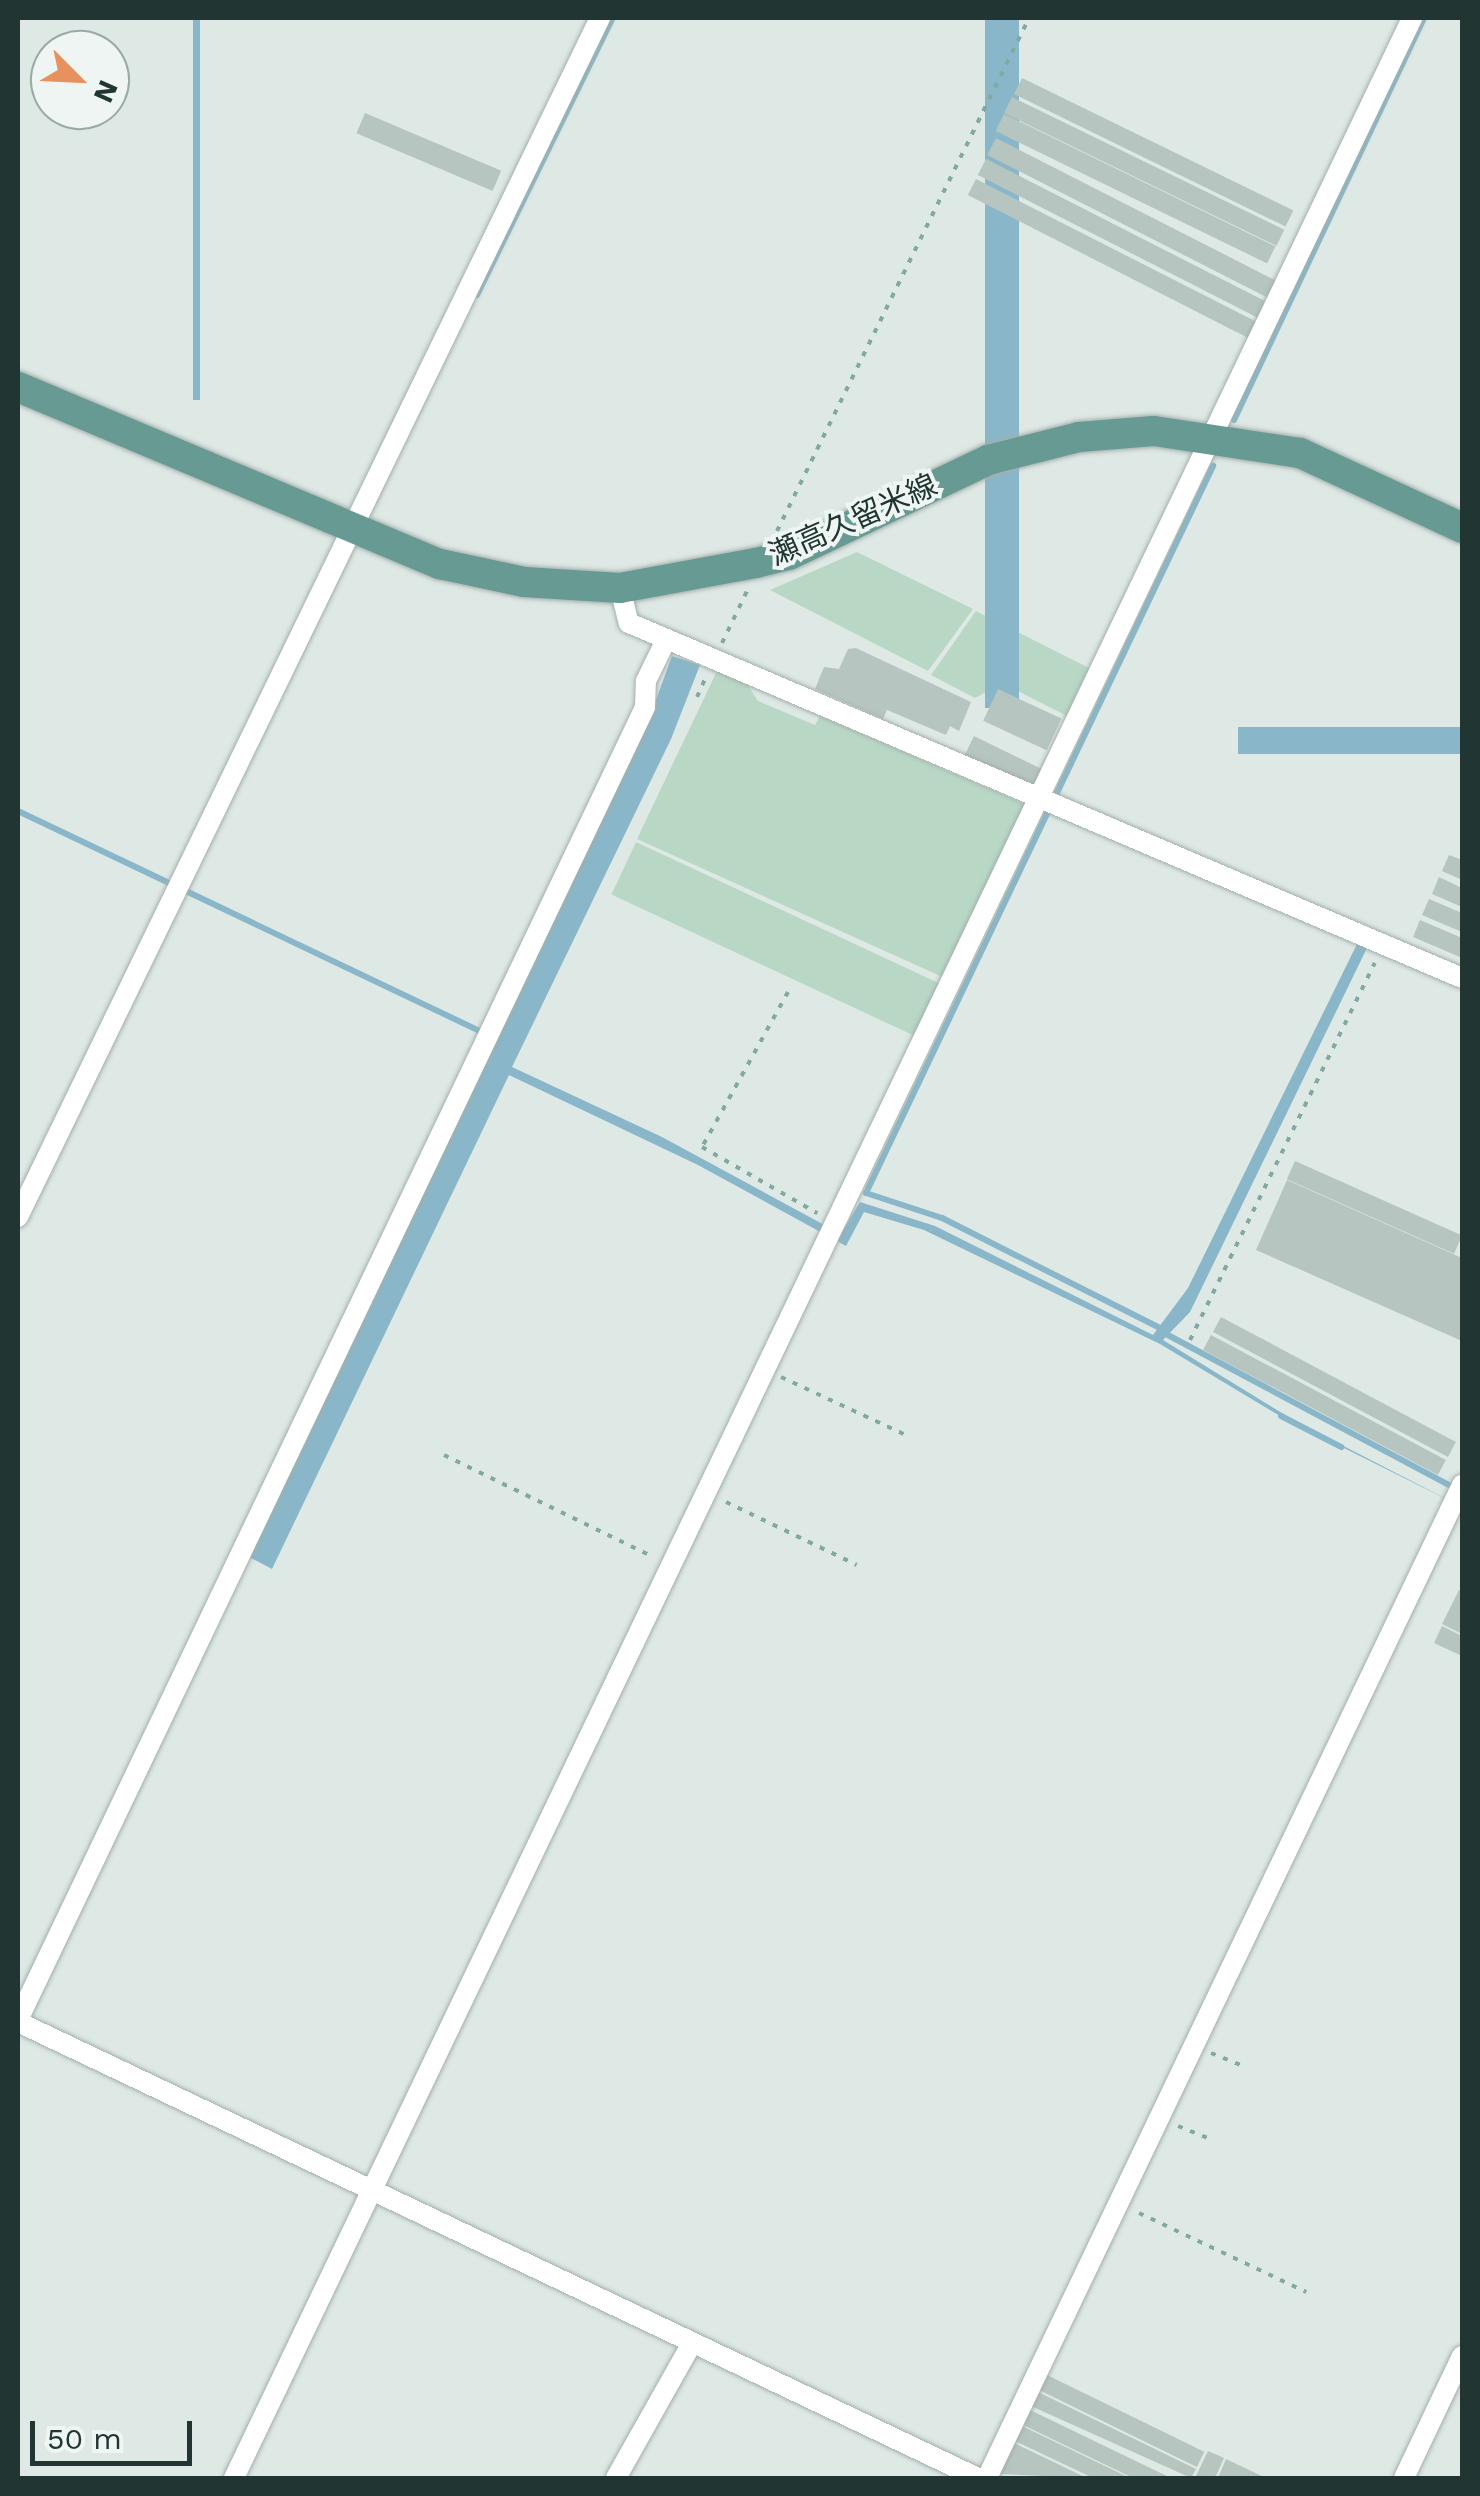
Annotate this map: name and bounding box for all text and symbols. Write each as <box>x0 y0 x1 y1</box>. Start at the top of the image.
north arrow <box>30 30 130 130</box>
text: N <box>87 75 125 108</box>
street label: 瀬高久留米線 <box>763 467 943 573</box>
scale bar <box>35 2401 198 2463</box>
text: 50 m <box>47 2421 122 2456</box>

